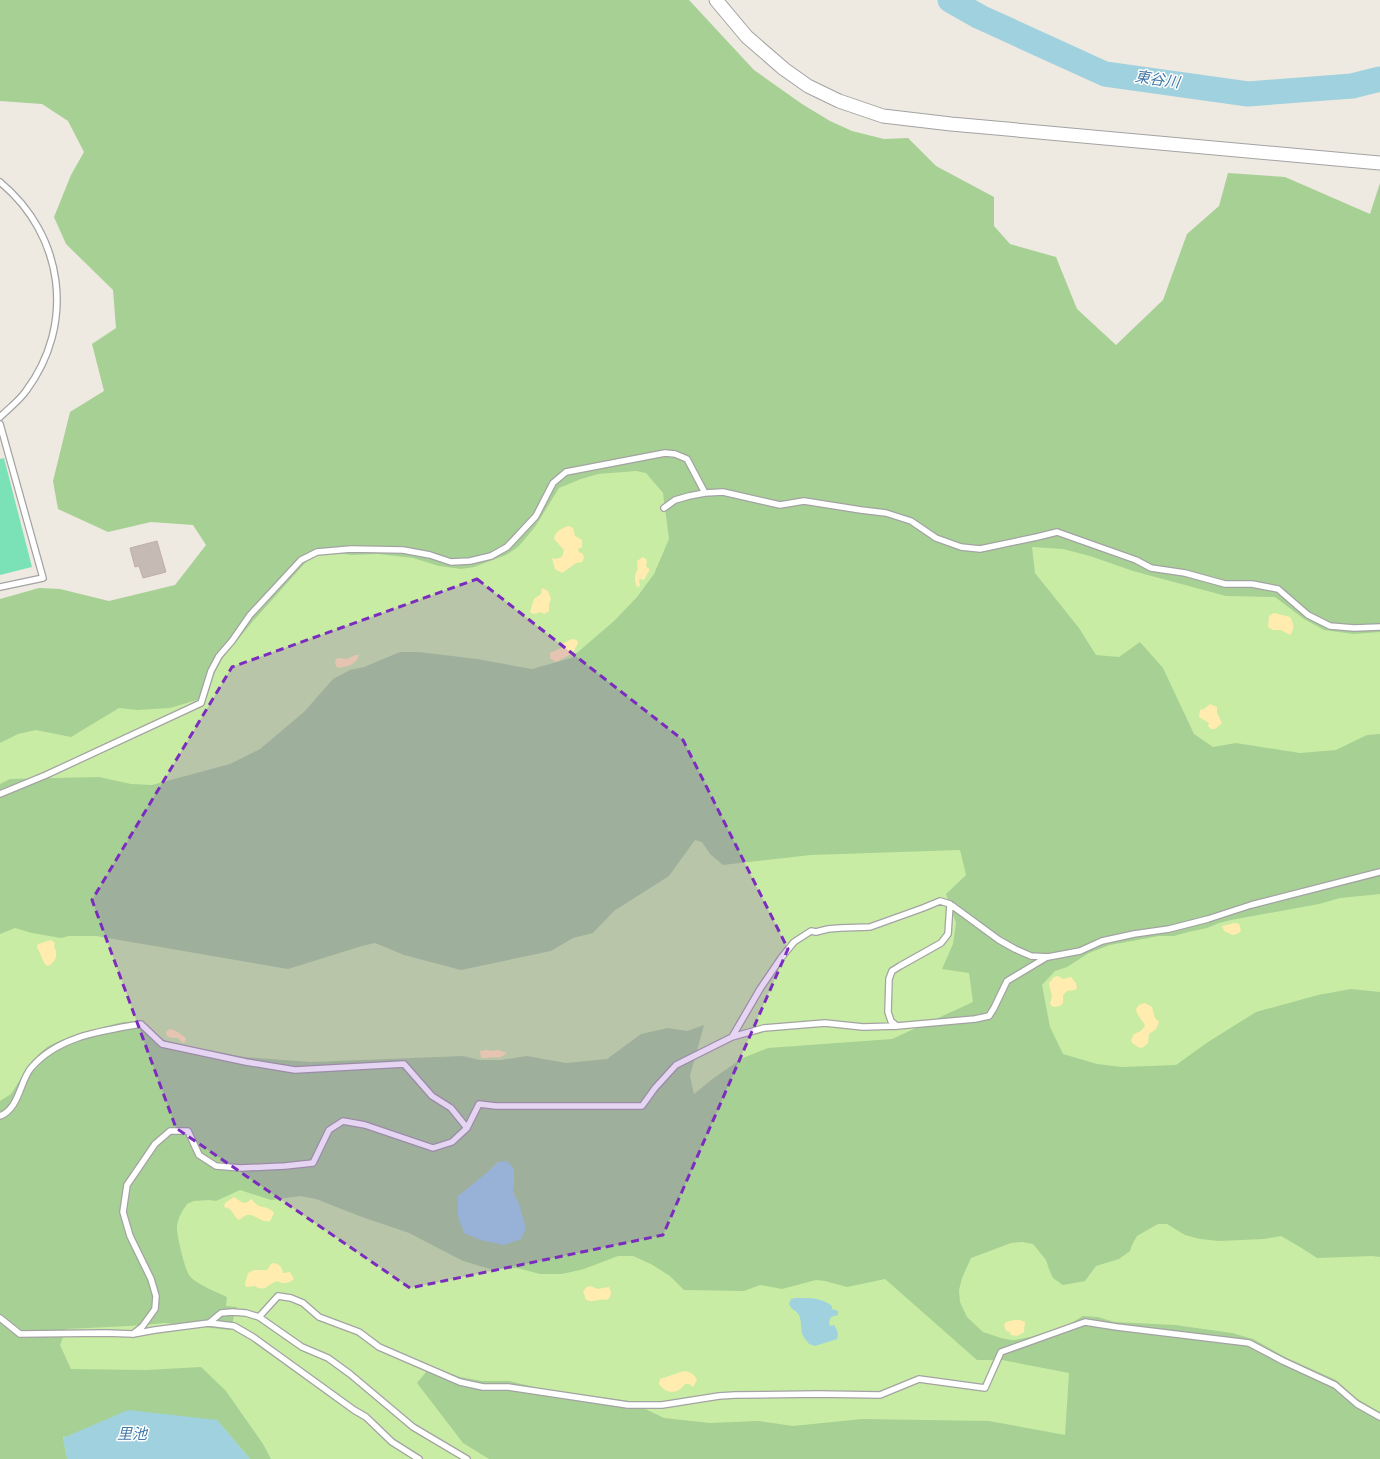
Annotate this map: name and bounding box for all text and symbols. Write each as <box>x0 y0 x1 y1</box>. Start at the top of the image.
water label: 東谷川 <box>1133 68 1183 94</box>
water label: 里池 <box>117 1426 149 1445</box>

